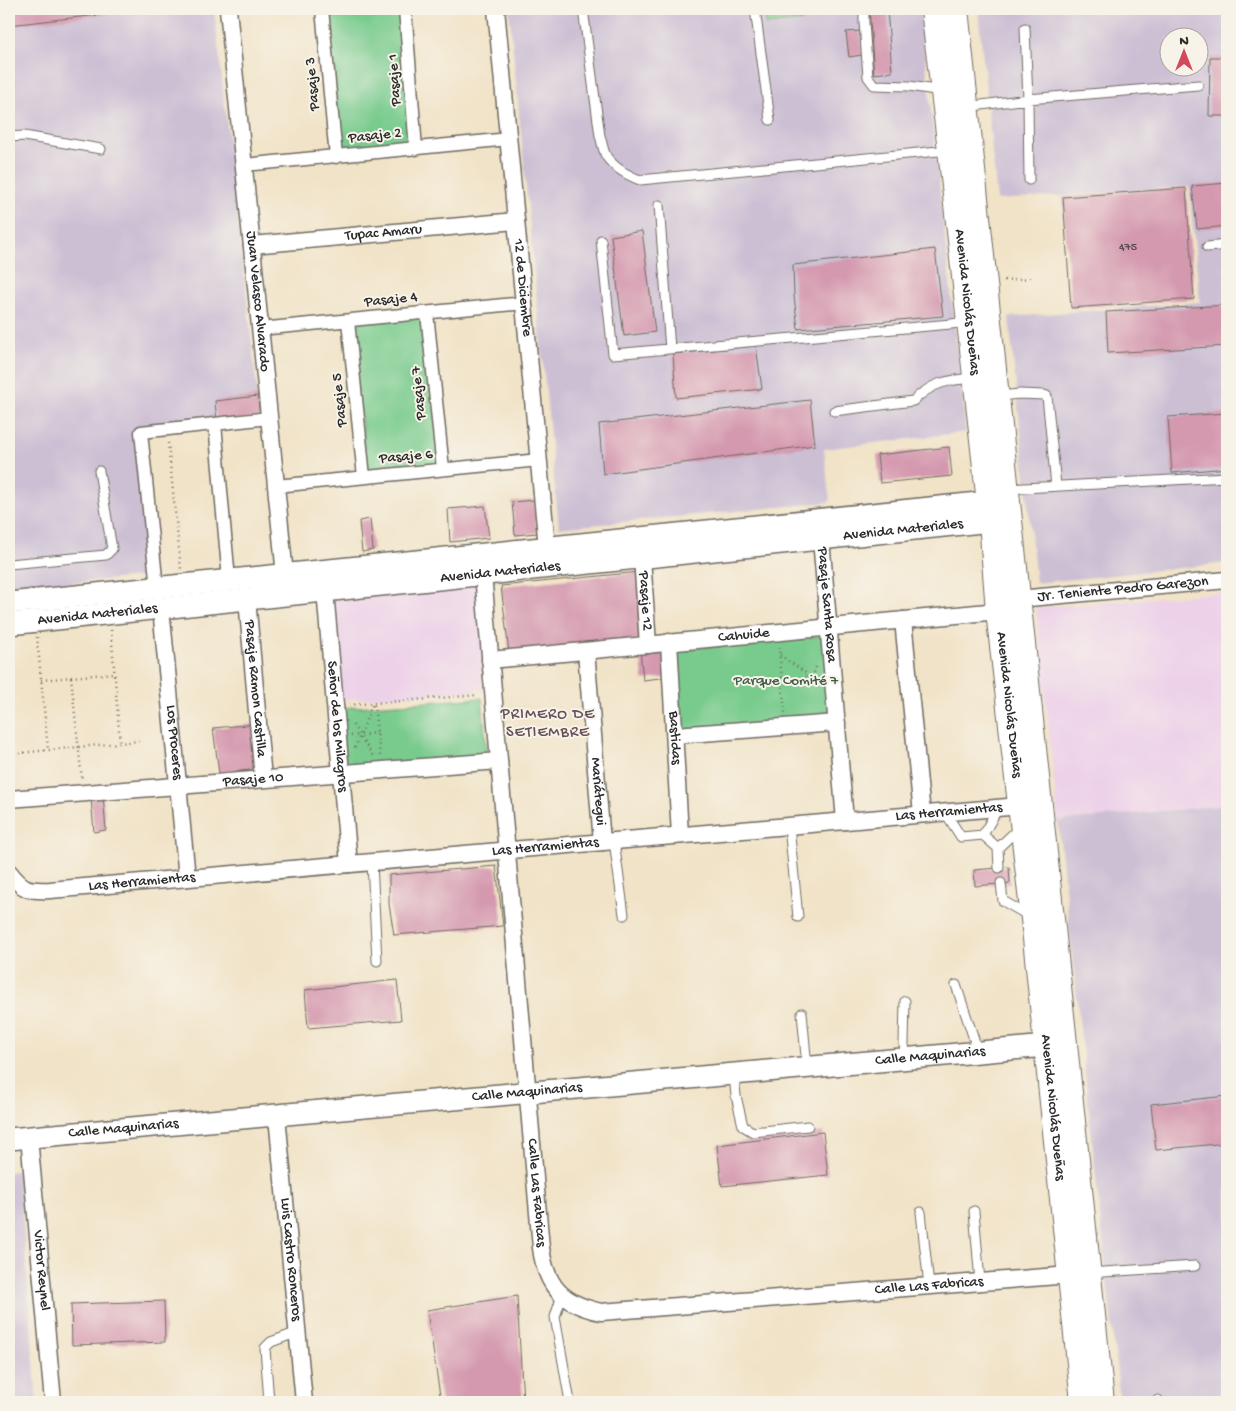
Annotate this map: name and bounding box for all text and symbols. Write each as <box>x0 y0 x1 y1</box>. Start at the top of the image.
north arrow <box>1158 28 1208 78</box>
text: N <box>1179 33 1189 50</box>
street label: Pasaje 1 <box>384 53 406 108</box>
street label: Pasaje 3 <box>302 56 324 113</box>
street label: Pasaje 2 <box>346 124 403 148</box>
street label: Tupac Amaru <box>343 221 423 246</box>
street label: Avenida Nicolás Dueñas <box>950 228 984 376</box>
street label: Juan Velasco Alvarado <box>241 230 273 373</box>
street label: 12 de Diciembre <box>509 237 536 338</box>
house number: 475 <box>1119 241 1137 255</box>
street label: Pasaje 4 <box>363 288 418 312</box>
street label: Pasaje 7 <box>407 364 431 422</box>
street label: Pasaje 5 <box>328 372 352 429</box>
street label: Pasaje 6 <box>377 446 434 468</box>
street label: Avenida Materiales <box>842 515 964 545</box>
street label: Pasaje Santa Rosa <box>813 545 841 664</box>
street label: Avenida Materiales <box>439 557 562 588</box>
street label: Pasaje 12 <box>634 570 656 631</box>
street label: Jr. Teniente Pedro Garezon <box>1037 573 1209 606</box>
street label: Avenida Materiales <box>37 599 159 630</box>
street label: Pasaje Ramon Castilla <box>240 618 270 759</box>
street label: Cahuide <box>717 624 771 647</box>
street label: Avenida Nicolás Dueñas <box>991 631 1026 779</box>
street label: Señor de los Milagros <box>322 660 352 793</box>
park label: Parque Comité 7 <box>733 672 839 690</box>
street label: Los Proceres <box>161 704 187 781</box>
district label: PRIMERO DE SETIEMBRE <box>500 706 595 743</box>
street label: Bastidas <box>664 710 685 766</box>
street label: Mariátegui <box>586 757 610 826</box>
street label: Pasaje 10 <box>221 769 285 791</box>
street label: Las Herramientas <box>895 798 1003 826</box>
street label: Las Herramientas <box>491 833 600 861</box>
street label: Las Herramientas <box>88 868 196 896</box>
street label: Avenida Nicolás Dueñas <box>1036 1034 1069 1182</box>
street label: Calle Maquinarias <box>875 1042 987 1070</box>
street label: Calle Maquinarias <box>471 1079 583 1106</box>
street label: Calle Maquinarias <box>68 1115 180 1143</box>
street label: Calle Las Fabricas <box>523 1138 550 1248</box>
street label: Luis Castro Ronceros <box>276 1197 305 1322</box>
street label: Victor Reynel <box>28 1228 54 1311</box>
street label: Calle Las Fabricas <box>874 1273 984 1299</box>

